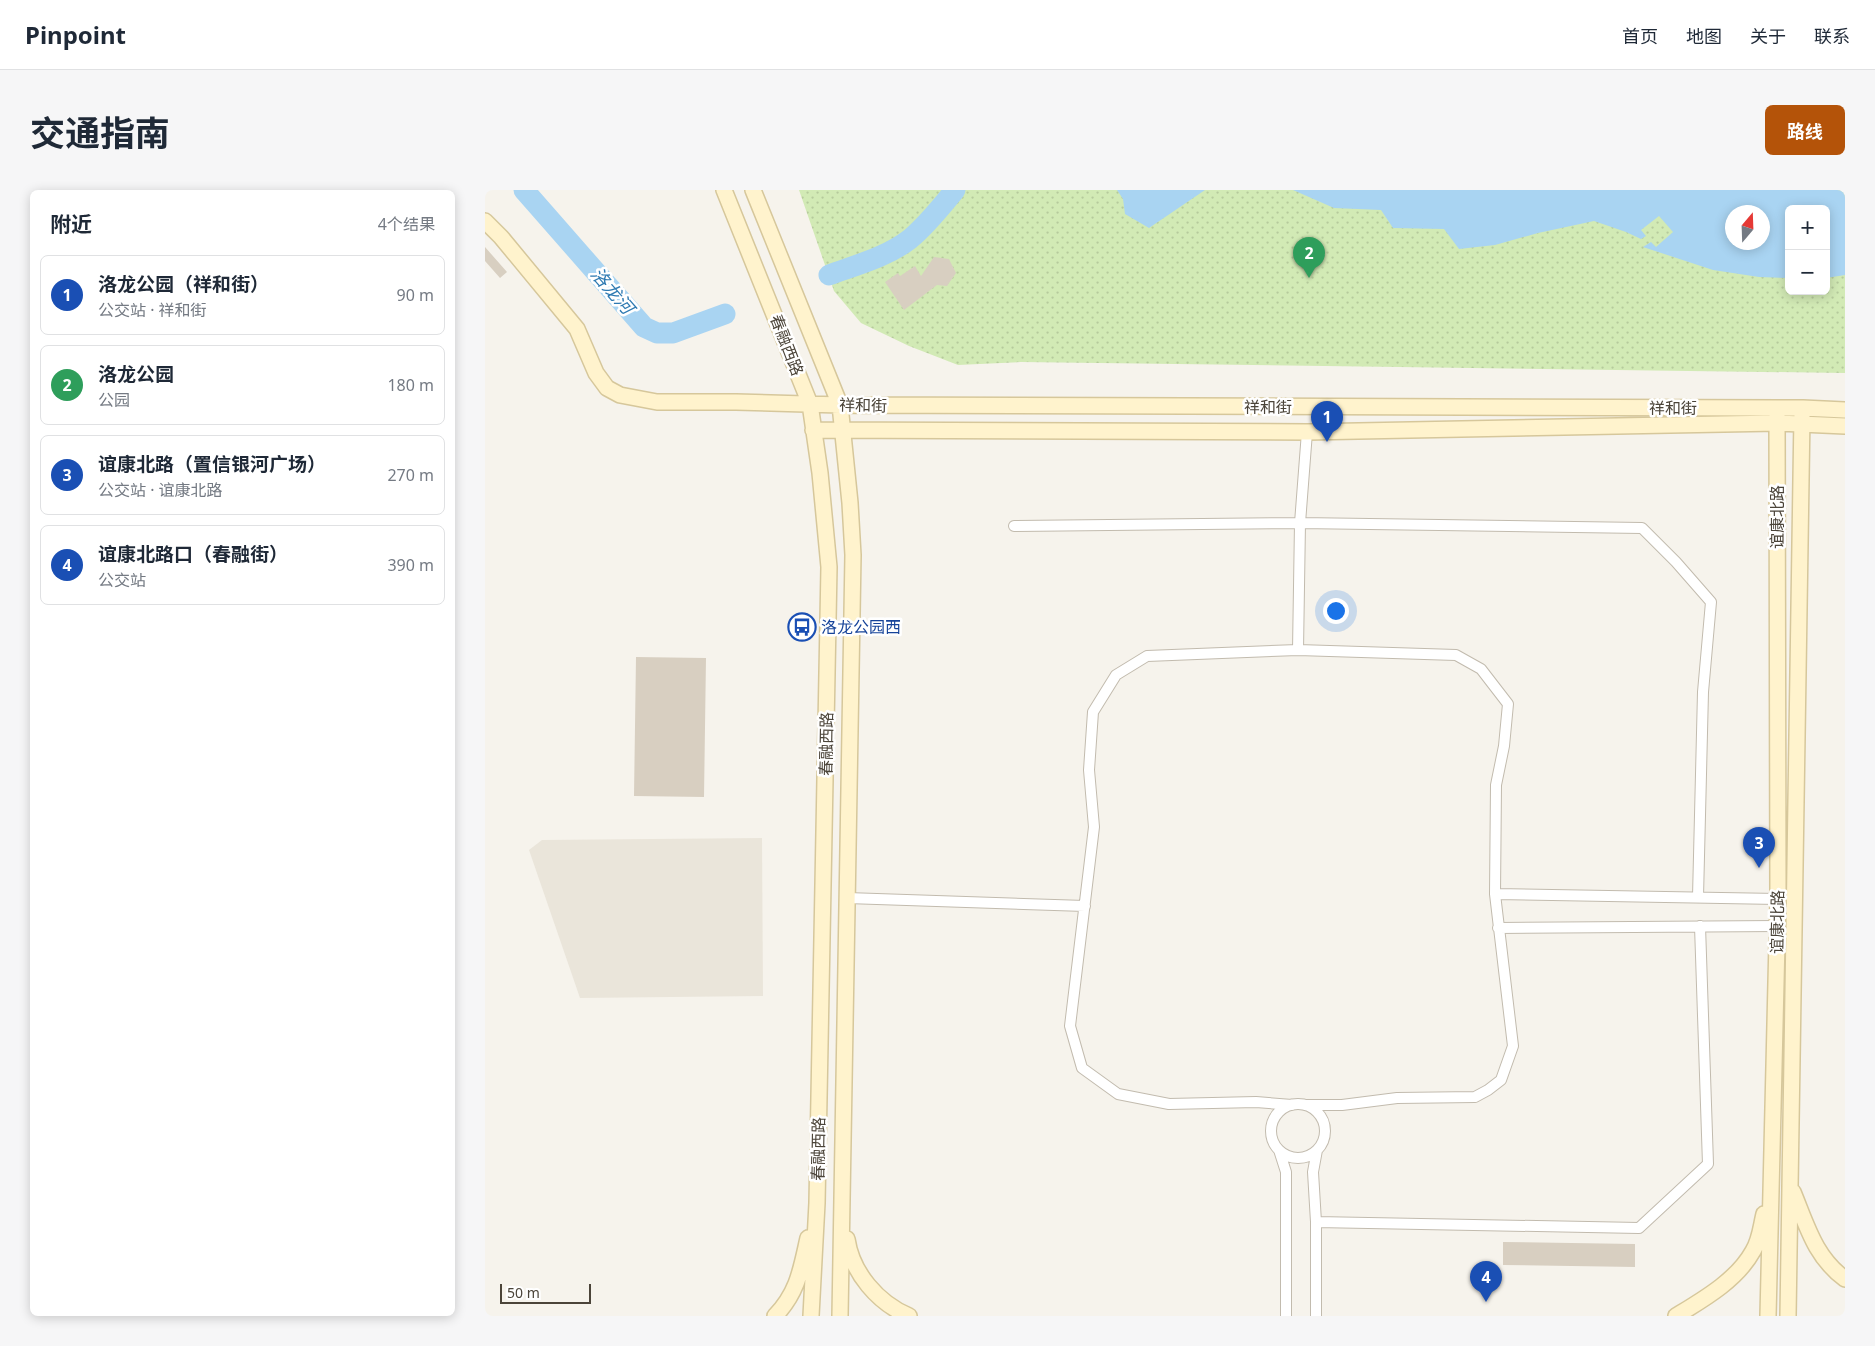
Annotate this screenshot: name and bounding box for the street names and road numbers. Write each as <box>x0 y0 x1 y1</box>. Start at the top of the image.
street label: 春融西路 <box>765 311 809 379</box>
street label: 祥和街 <box>839 394 887 416</box>
street label: 祥和街 <box>1244 396 1292 418</box>
street label: 祥和街 <box>1649 397 1697 419</box>
street label: 谊康北路 <box>1766 485 1788 549</box>
street label: 春融西路 <box>814 712 838 776</box>
street label: 谊康北路 <box>1765 890 1789 954</box>
street label: 春融西路 <box>806 1117 830 1181</box>

